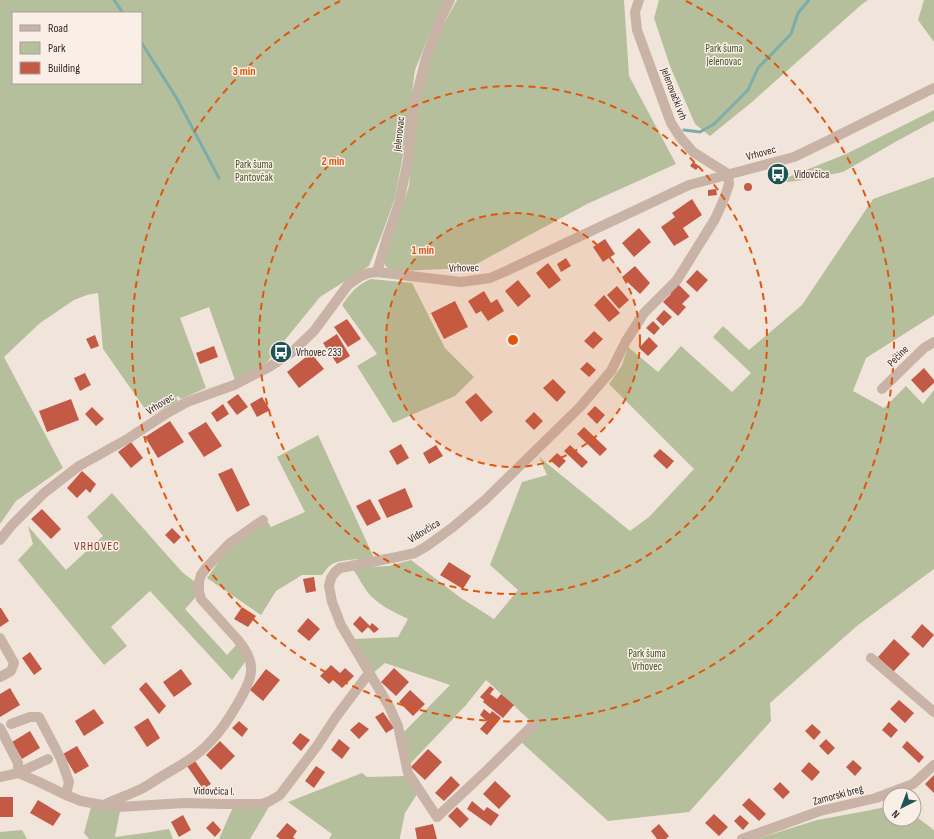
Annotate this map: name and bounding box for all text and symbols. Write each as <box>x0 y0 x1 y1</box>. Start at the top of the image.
legend <box>12 12 142 84</box>
text: Road <box>48 21 68 36</box>
text: Park <box>48 41 66 56</box>
park label: Park šuma Jelenovac <box>705 42 743 68</box>
text: Building <box>48 61 80 76</box>
text: 3 min <box>233 64 255 79</box>
street label: Jelenovački vrh <box>658 65 690 122</box>
street label: Jelenovac <box>391 116 407 153</box>
street label: Vrhovec <box>745 143 777 163</box>
text: 2 min <box>322 154 344 169</box>
park label: Park šuma Pantovčak <box>235 158 274 184</box>
bus stop icon: Vidovčica <box>765 161 791 187</box>
place label: Vidovčica <box>794 168 829 181</box>
text: 1 min <box>412 243 434 258</box>
street label: Vrhovec <box>449 261 479 275</box>
centre of rings <box>506 333 520 347</box>
bus stop icon: Vrhovec 233 <box>268 339 294 365</box>
street label: Pećine <box>885 343 911 369</box>
place label: Vrhovec 233 <box>296 346 342 359</box>
street label: Vrhovec <box>144 391 176 417</box>
street label: Vidovčica <box>406 516 442 546</box>
district label: VRHOVEC <box>74 539 120 554</box>
park label: Park šuma Vrhovec <box>628 647 666 673</box>
street label: Zamorski breg <box>811 782 865 808</box>
street label: Vidovčica I. <box>193 784 235 798</box>
north arrow <box>882 787 922 827</box>
text: N <box>889 807 902 821</box>

